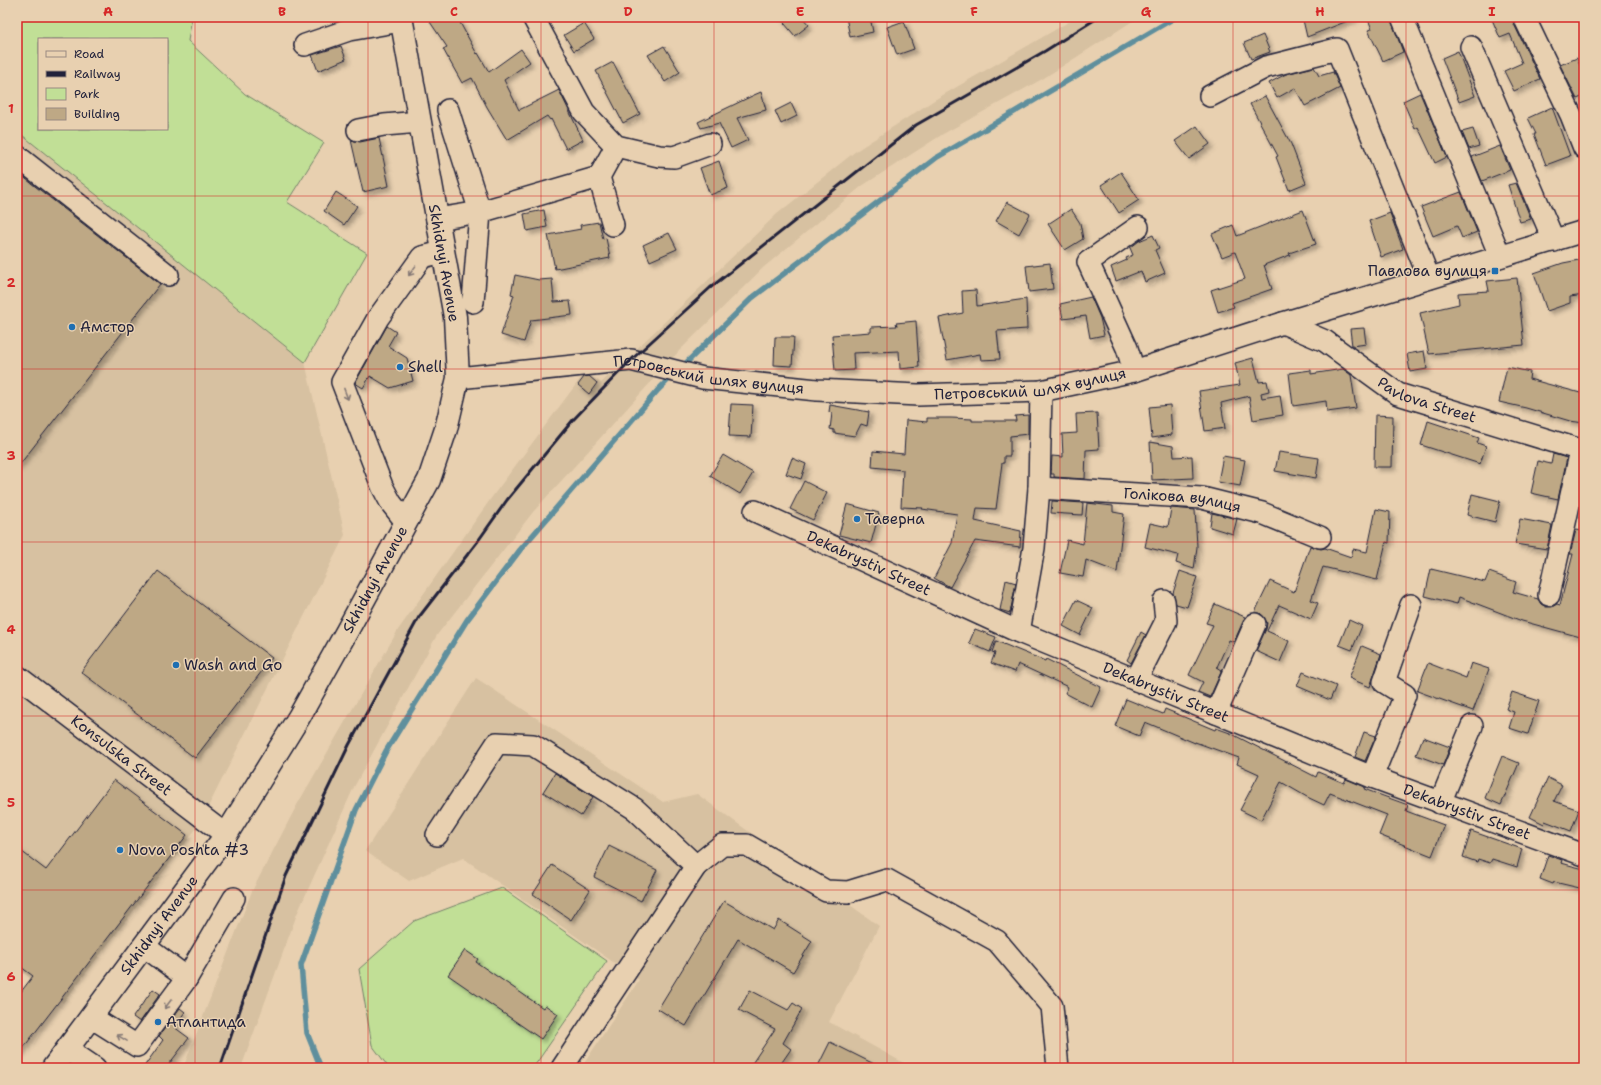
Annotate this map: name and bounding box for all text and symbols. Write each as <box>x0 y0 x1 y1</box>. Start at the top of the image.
text: A <box>103 3 113 20</box>
text: B <box>278 3 286 20</box>
text: C <box>450 3 458 20</box>
text: D <box>623 3 633 20</box>
text: E <box>796 3 805 20</box>
text: F <box>970 3 978 20</box>
text: G <box>1141 3 1152 20</box>
text: H <box>1315 3 1325 20</box>
text: I <box>1488 3 1496 20</box>
legend <box>38 38 168 130</box>
text: Road <box>74 46 105 62</box>
text: Railway <box>74 66 121 82</box>
text: Park <box>74 86 100 102</box>
text: 1 <box>8 100 14 117</box>
text: Building <box>74 106 120 122</box>
street label: Skhidnyi Avenue <box>424 203 464 323</box>
place label: Павлова вулиця <box>1368 261 1487 281</box>
one-way arrow <box>407 265 416 276</box>
marker: Павлова вулиця <box>1490 266 1500 276</box>
text: 2 <box>6 274 16 291</box>
place label: Амстор <box>80 317 135 337</box>
marker: Амстор <box>67 322 77 332</box>
street label: Петровський шлях вулиця <box>612 350 805 399</box>
place label: Shell <box>408 357 443 377</box>
marker: Shell <box>395 362 405 372</box>
street label: Петровський шлях вулиця <box>934 363 1128 404</box>
street label: Pavlova Street <box>1373 372 1479 427</box>
one-way arrow <box>343 387 351 399</box>
text: 3 <box>6 447 16 464</box>
street label: Голікова вулиця <box>1123 483 1243 517</box>
place label: Таверна <box>865 509 925 529</box>
marker: Таверна <box>852 514 862 524</box>
street label: Skhidnyi Avenue <box>338 522 412 637</box>
street label: Dekabrystiv Street <box>803 526 934 600</box>
text: 4 <box>6 621 16 638</box>
place label: Wash and Go <box>184 655 282 675</box>
street label: Dekabrystiv Street <box>1100 657 1232 727</box>
marker: Wash and Go <box>171 660 181 670</box>
street label: Konsulska Street <box>67 711 176 800</box>
street label: Dekabrystiv Street <box>1400 779 1533 844</box>
text: 5 <box>7 794 15 811</box>
place label: Nova Poshta #3 <box>128 840 249 860</box>
marker: Nova Poshta #3 <box>115 845 125 855</box>
street label: Skhidnyi Avenue <box>116 871 203 979</box>
text: 6 <box>6 968 16 985</box>
one-way arrow <box>164 998 173 1009</box>
place label: Атлантида <box>166 1012 246 1032</box>
marker: Атлантида <box>153 1017 163 1027</box>
one-way arrow <box>116 1033 128 1041</box>

